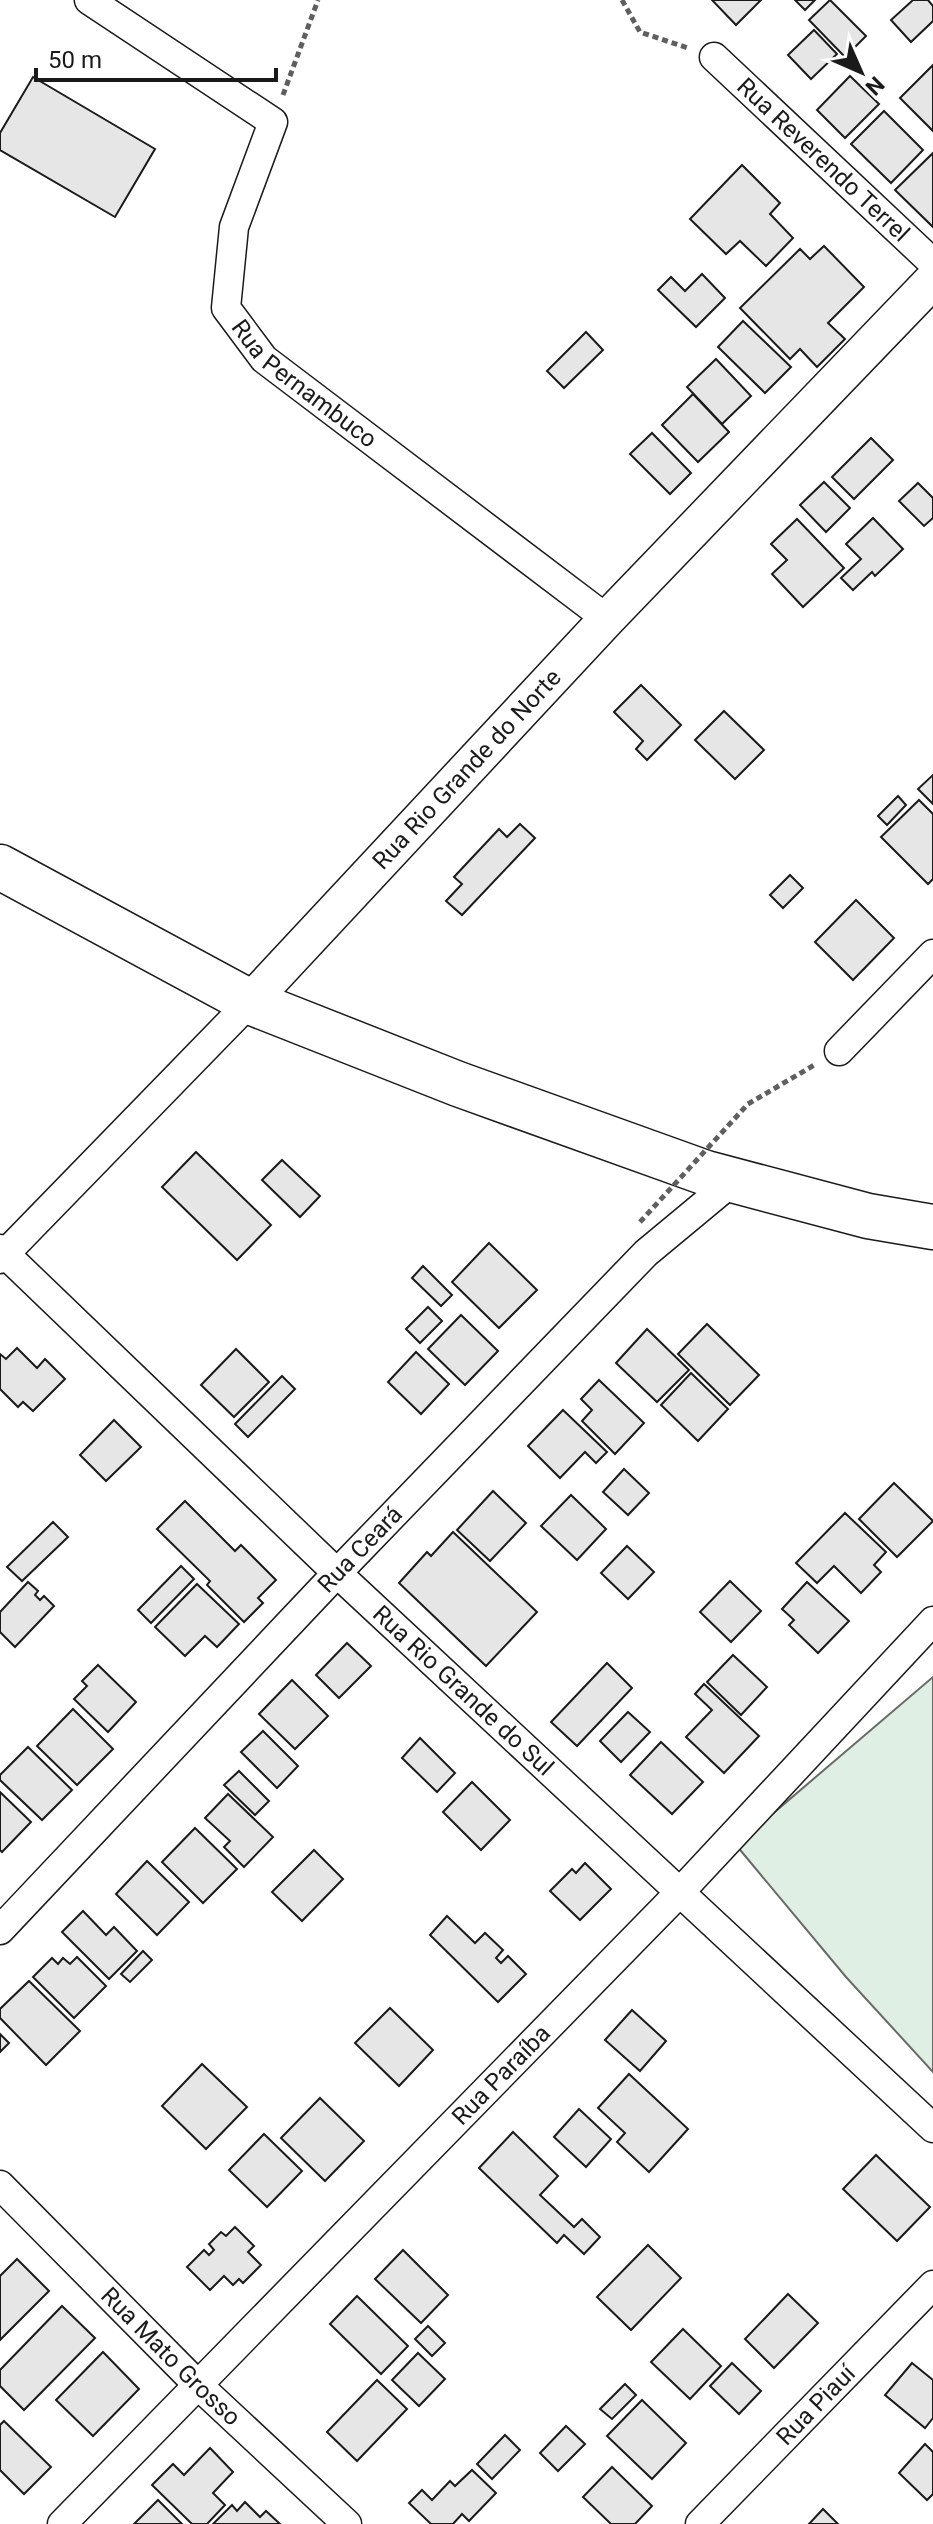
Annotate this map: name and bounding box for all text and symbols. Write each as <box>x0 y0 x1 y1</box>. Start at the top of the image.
scale bar <box>36 32 276 82</box>
north arrow <box>821 32 901 112</box>
text: 50 m <box>48 46 102 74</box>
text: N <box>860 71 889 100</box>
street label: Rua Reverendo Terrel <box>731 72 915 247</box>
street label: Rua Pernambuco <box>226 314 382 453</box>
street label: Rua Rio Grande do Norte <box>367 664 567 875</box>
street label: Rua Ceará <box>312 1500 408 1598</box>
street label: Rua Rio Grande do Sul <box>367 1600 559 1781</box>
street label: Rua Paraíba <box>446 2019 556 2131</box>
street label: Rua Mato Grosso <box>95 2281 246 2431</box>
street label: Rua Piauí <box>771 2359 862 2451</box>

